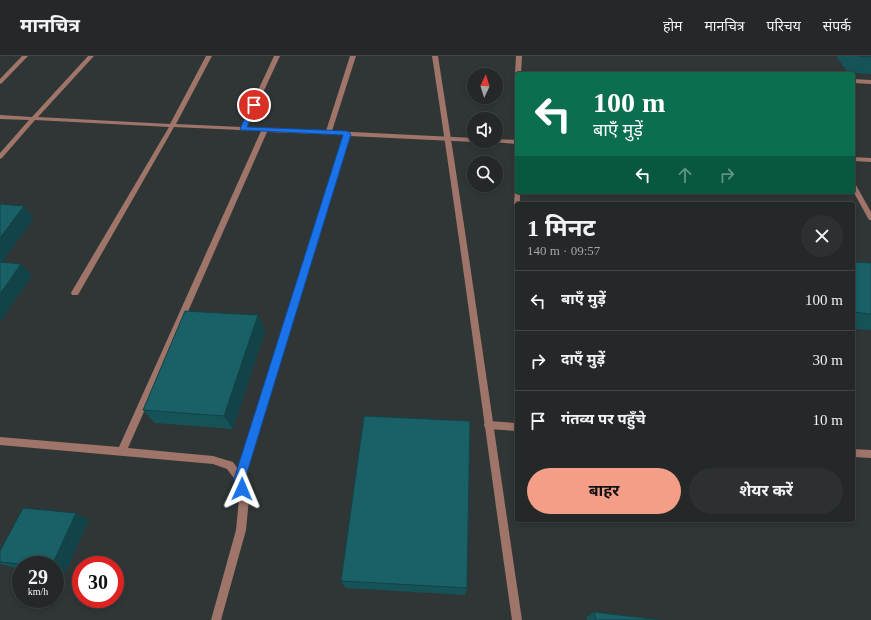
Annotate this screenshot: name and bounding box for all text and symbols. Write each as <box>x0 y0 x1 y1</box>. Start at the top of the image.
text: मानचित्र <box>20 15 80 36</box>
text: होम <box>663 19 682 34</box>
text: मानचित्र <box>704 19 745 34</box>
text: परिचय <box>767 19 801 34</box>
text: संपर्क <box>823 19 851 34</box>
north arrow <box>467 68 503 104</box>
map controls <box>467 68 503 192</box>
text: 100 m <box>593 87 665 118</box>
pin <box>237 88 271 122</box>
icon: left <box>527 88 579 140</box>
icon: arrive <box>243 94 265 116</box>
button: sound <box>467 112 503 148</box>
text: बाएँ मुड़ें <box>593 120 643 140</box>
button: search <box>467 156 503 192</box>
icon: left <box>632 164 654 186</box>
icon: ahead <box>674 164 696 186</box>
icon: right <box>716 164 738 186</box>
text: 1 मिनट <box>527 215 595 241</box>
button: close <box>801 215 843 257</box>
text: 140 m · 09:57 <box>527 243 600 258</box>
icon: left <box>527 290 549 312</box>
text: बाएँ मुड़ें <box>561 291 606 307</box>
text: 100 m <box>805 292 843 308</box>
icon: right <box>527 350 549 372</box>
text: दाएँ मुड़ें <box>561 351 605 367</box>
text: 30 m <box>813 352 843 368</box>
icon: arrive <box>527 410 549 432</box>
text: गंतव्य पर पहुँचे <box>561 411 646 427</box>
text: 10 m <box>813 412 843 428</box>
position arrow <box>221 468 263 510</box>
button: बाहर <box>527 468 681 514</box>
button: शेयर करें <box>689 468 843 514</box>
speed limit sign: 30 <box>72 556 124 608</box>
text: 29 <box>28 566 48 588</box>
text: km/h <box>28 586 48 597</box>

